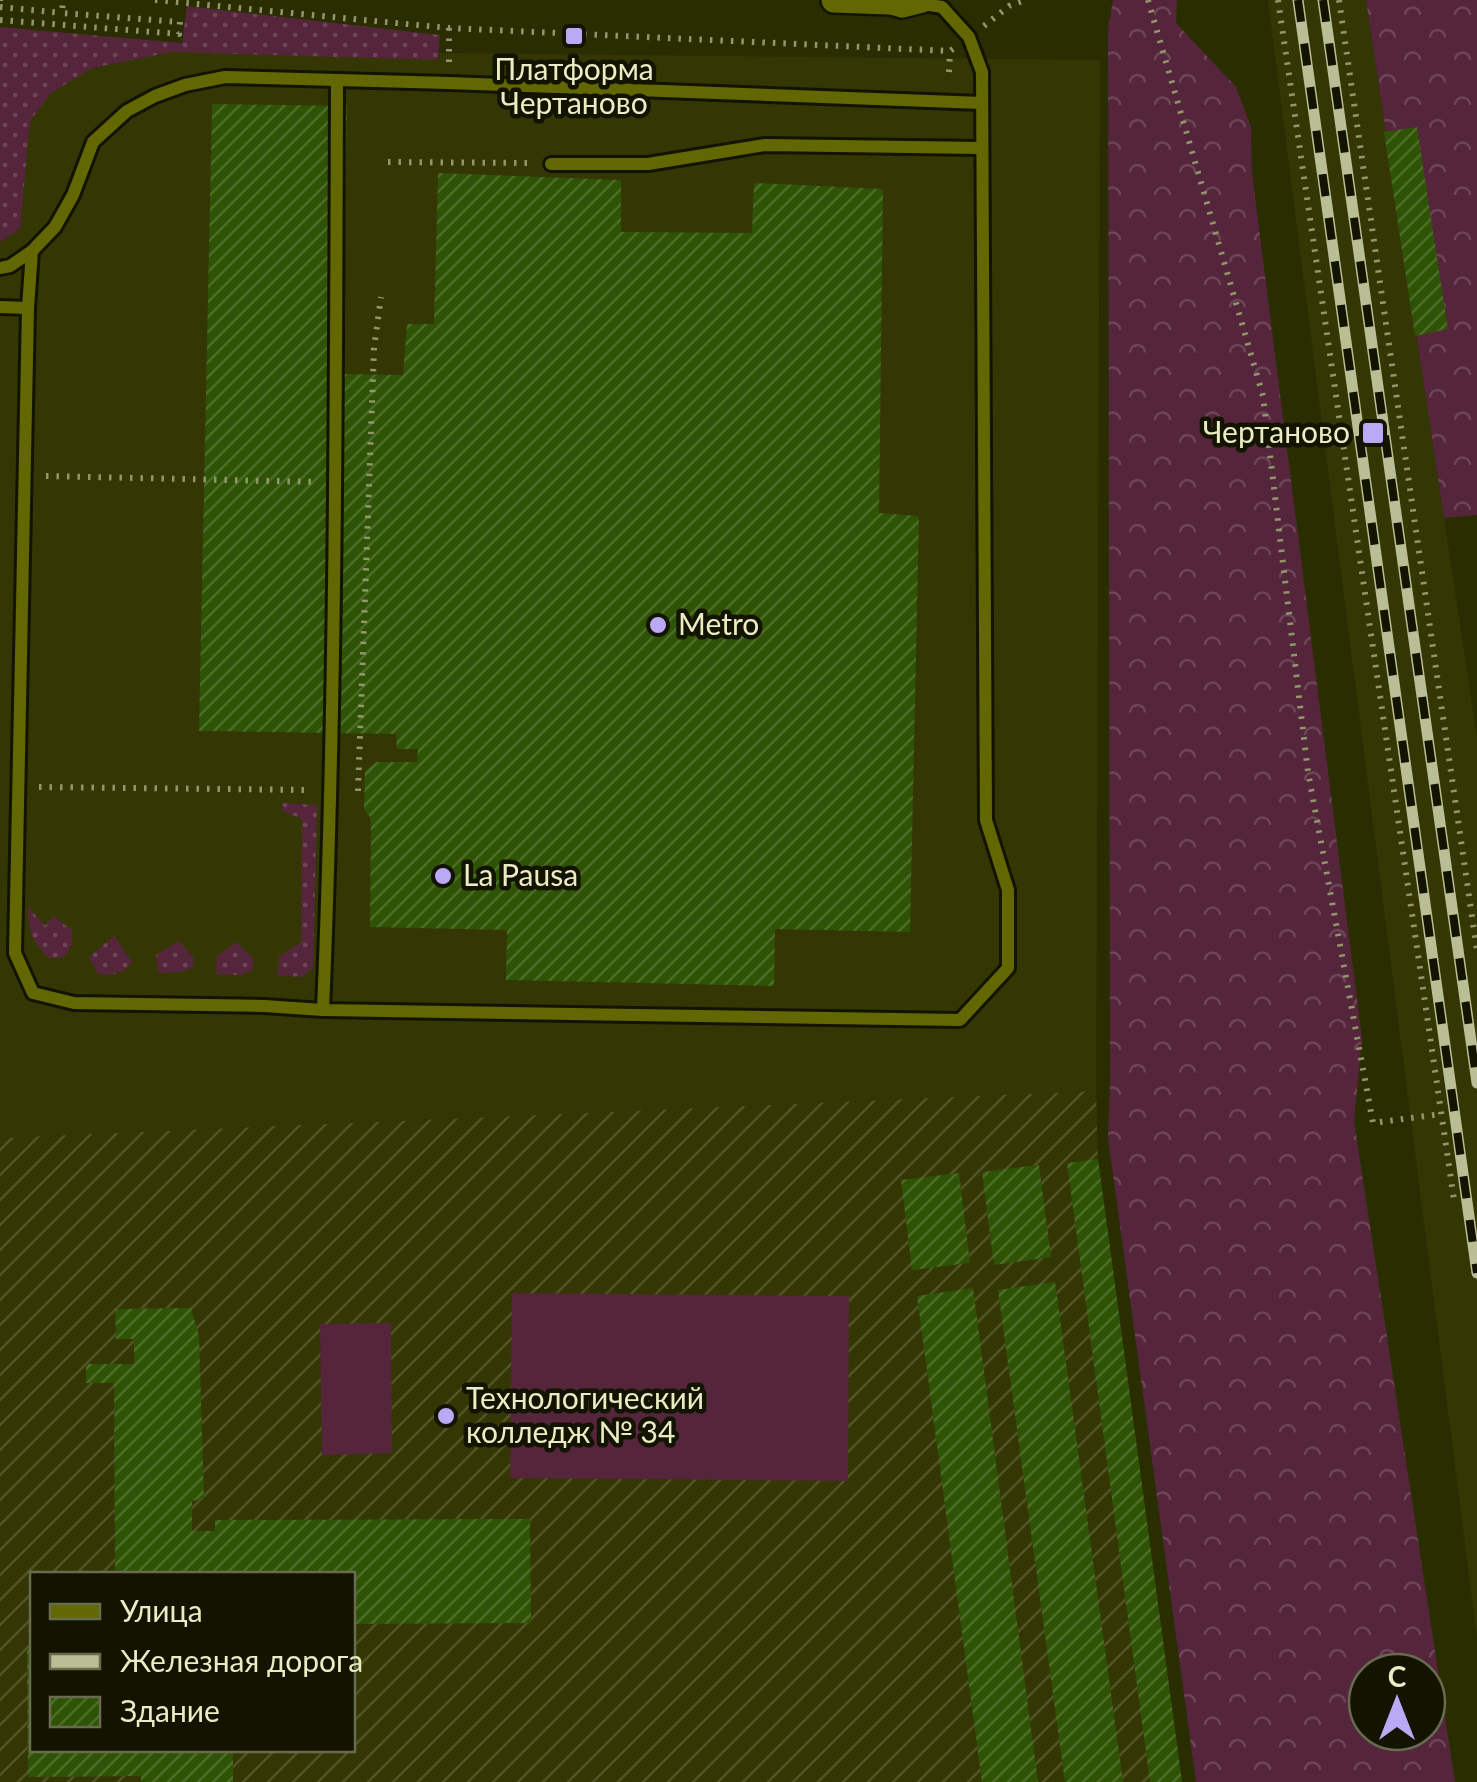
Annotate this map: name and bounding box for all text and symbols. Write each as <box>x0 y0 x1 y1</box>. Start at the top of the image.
marker: Платформа Чертаново <box>563 25 585 47</box>
place label: Платформа Чертаново <box>494 50 654 120</box>
place label: Чертаново <box>1203 413 1350 449</box>
marker: Чертаново <box>1360 420 1386 446</box>
place label: Metro <box>678 605 759 641</box>
marker: Metro <box>647 614 669 636</box>
place label: La Pausa <box>463 856 578 892</box>
marker: La Pausa <box>432 865 454 887</box>
place label: Технологический колледж № 34 <box>466 1379 704 1449</box>
marker: Технологический колледж № 34 <box>435 1405 457 1427</box>
legend <box>30 1572 355 1752</box>
text: Улица <box>120 1592 203 1628</box>
text: Железная дорога <box>120 1642 363 1678</box>
north arrow <box>1347 1652 1447 1752</box>
text: С <box>1388 1659 1407 1693</box>
text: Здание <box>120 1692 220 1728</box>

